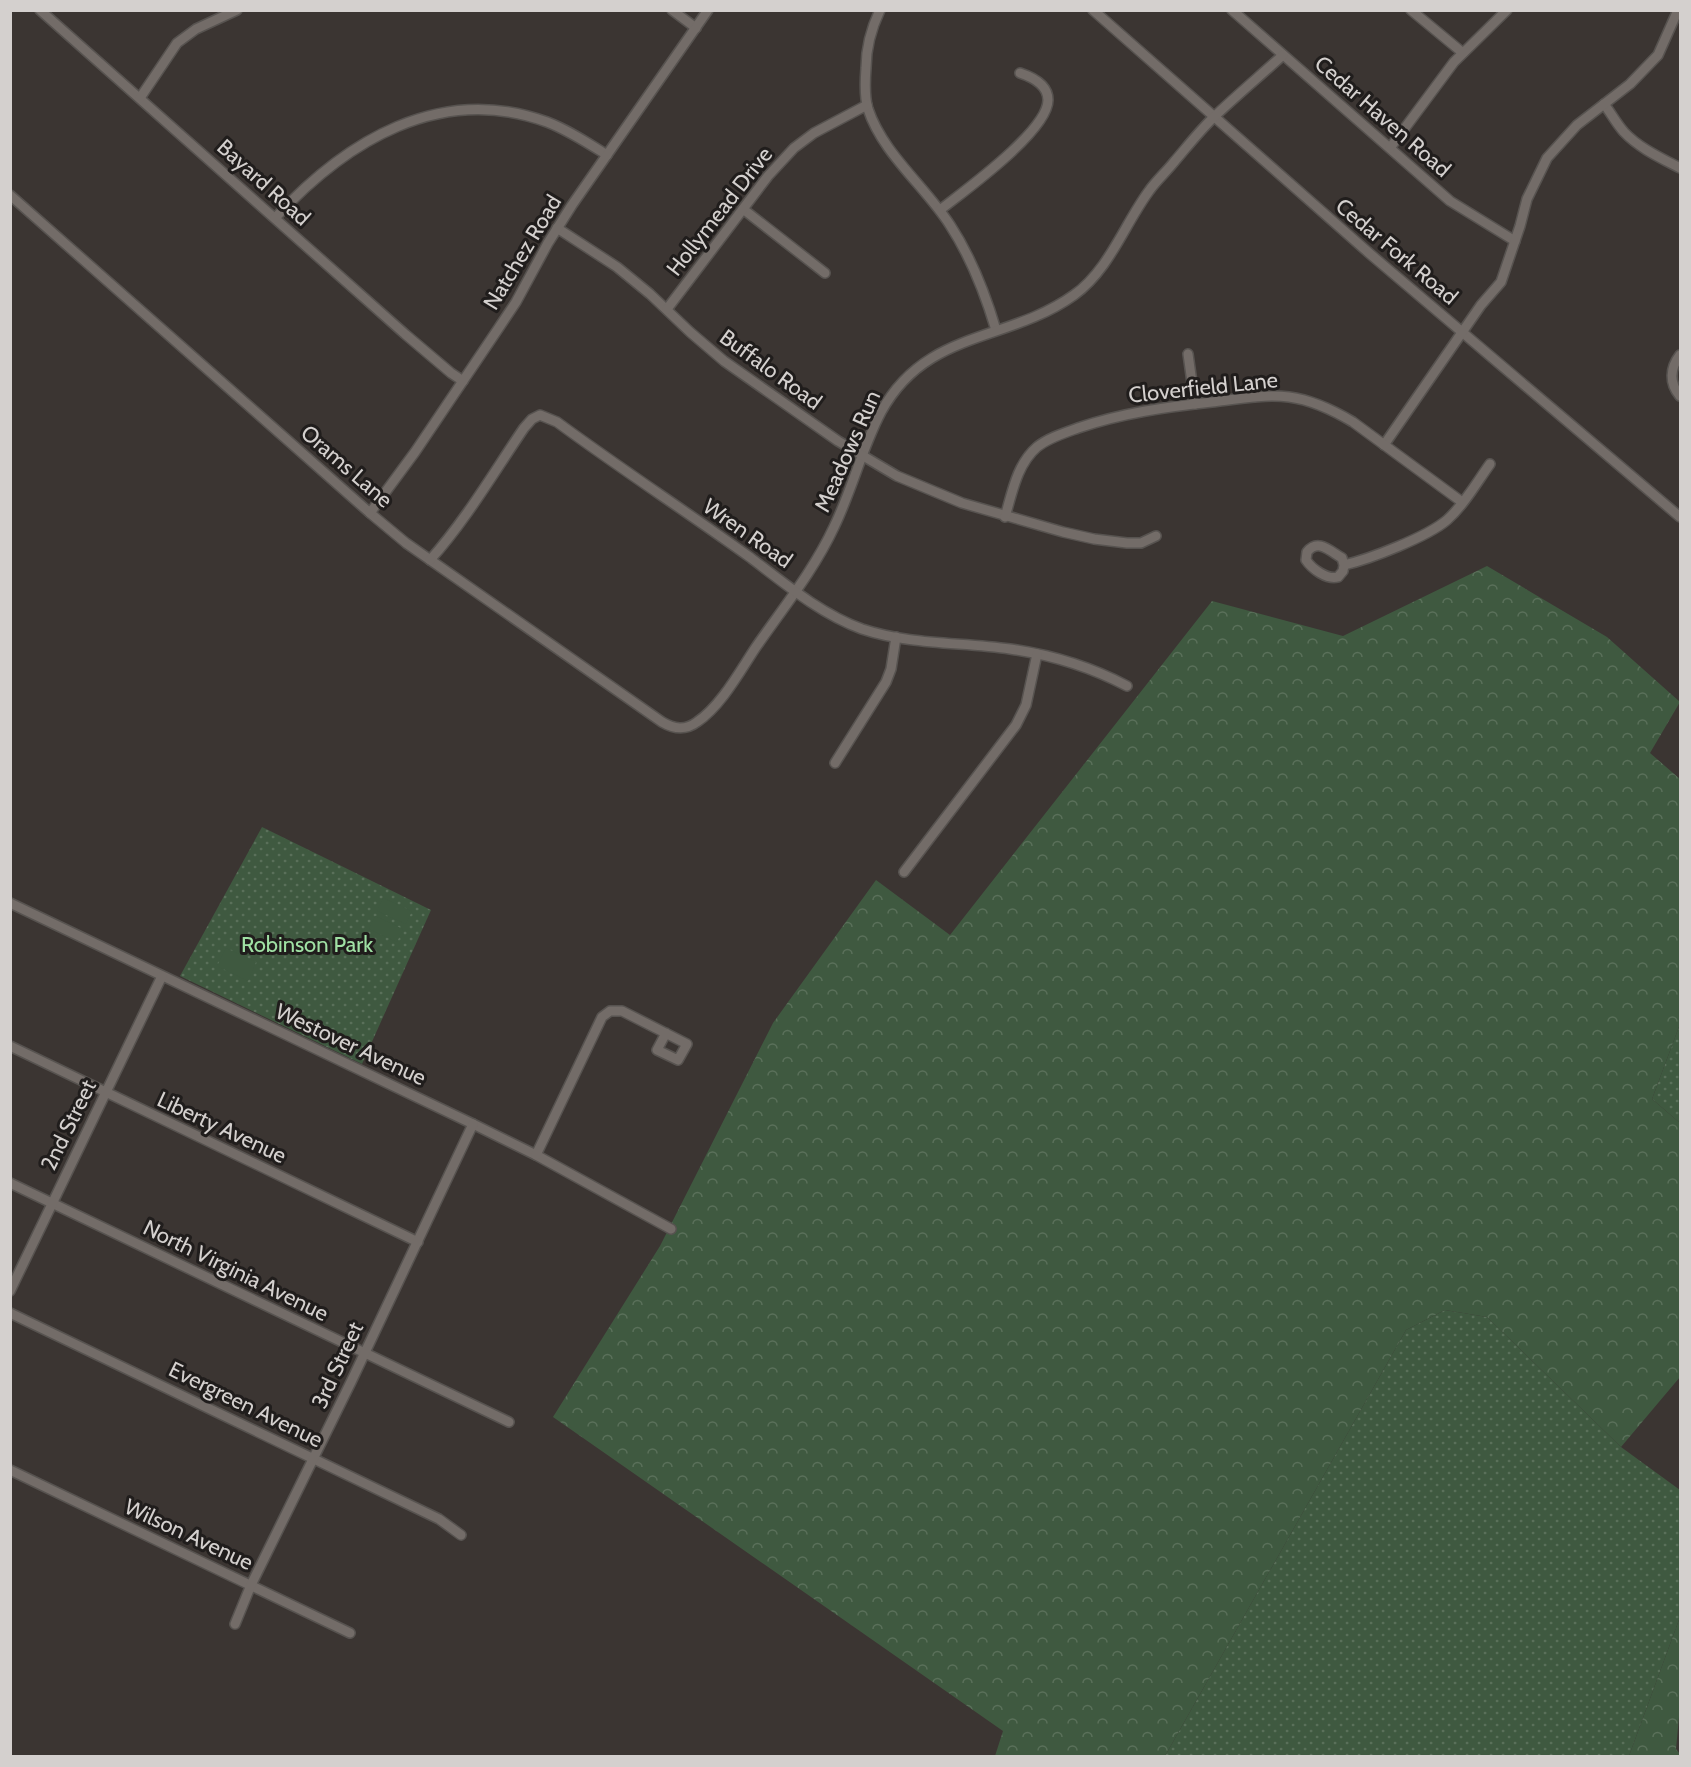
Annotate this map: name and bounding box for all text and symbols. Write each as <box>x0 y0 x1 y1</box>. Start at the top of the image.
street label: Cedar Haven Road <box>1309 50 1456 183</box>
street label: Bayard Road <box>211 133 316 231</box>
street label: Hollymead Drive <box>661 141 778 281</box>
street label: Natchez Road <box>478 190 567 315</box>
street label: Cedar Fork Road <box>1330 192 1463 310</box>
street label: Buffalo Road <box>714 323 827 415</box>
street label: Cloverfield Lane <box>1127 366 1279 409</box>
street label: Meadows Run <box>809 386 886 516</box>
street label: Orams Lane <box>295 419 398 514</box>
street label: Wren Road <box>698 493 798 574</box>
park label: Robinson Park <box>241 931 373 958</box>
street label: Westover Avenue <box>271 998 430 1091</box>
street label: 2nd Street <box>35 1075 102 1175</box>
street label: Liberty Avenue <box>153 1086 291 1169</box>
street label: North Virginia Avenue <box>139 1214 333 1327</box>
street label: 3rd Street <box>306 1317 369 1413</box>
street label: Evergreen Avenue <box>164 1356 327 1453</box>
street label: Wilson Avenue <box>120 1493 257 1576</box>

